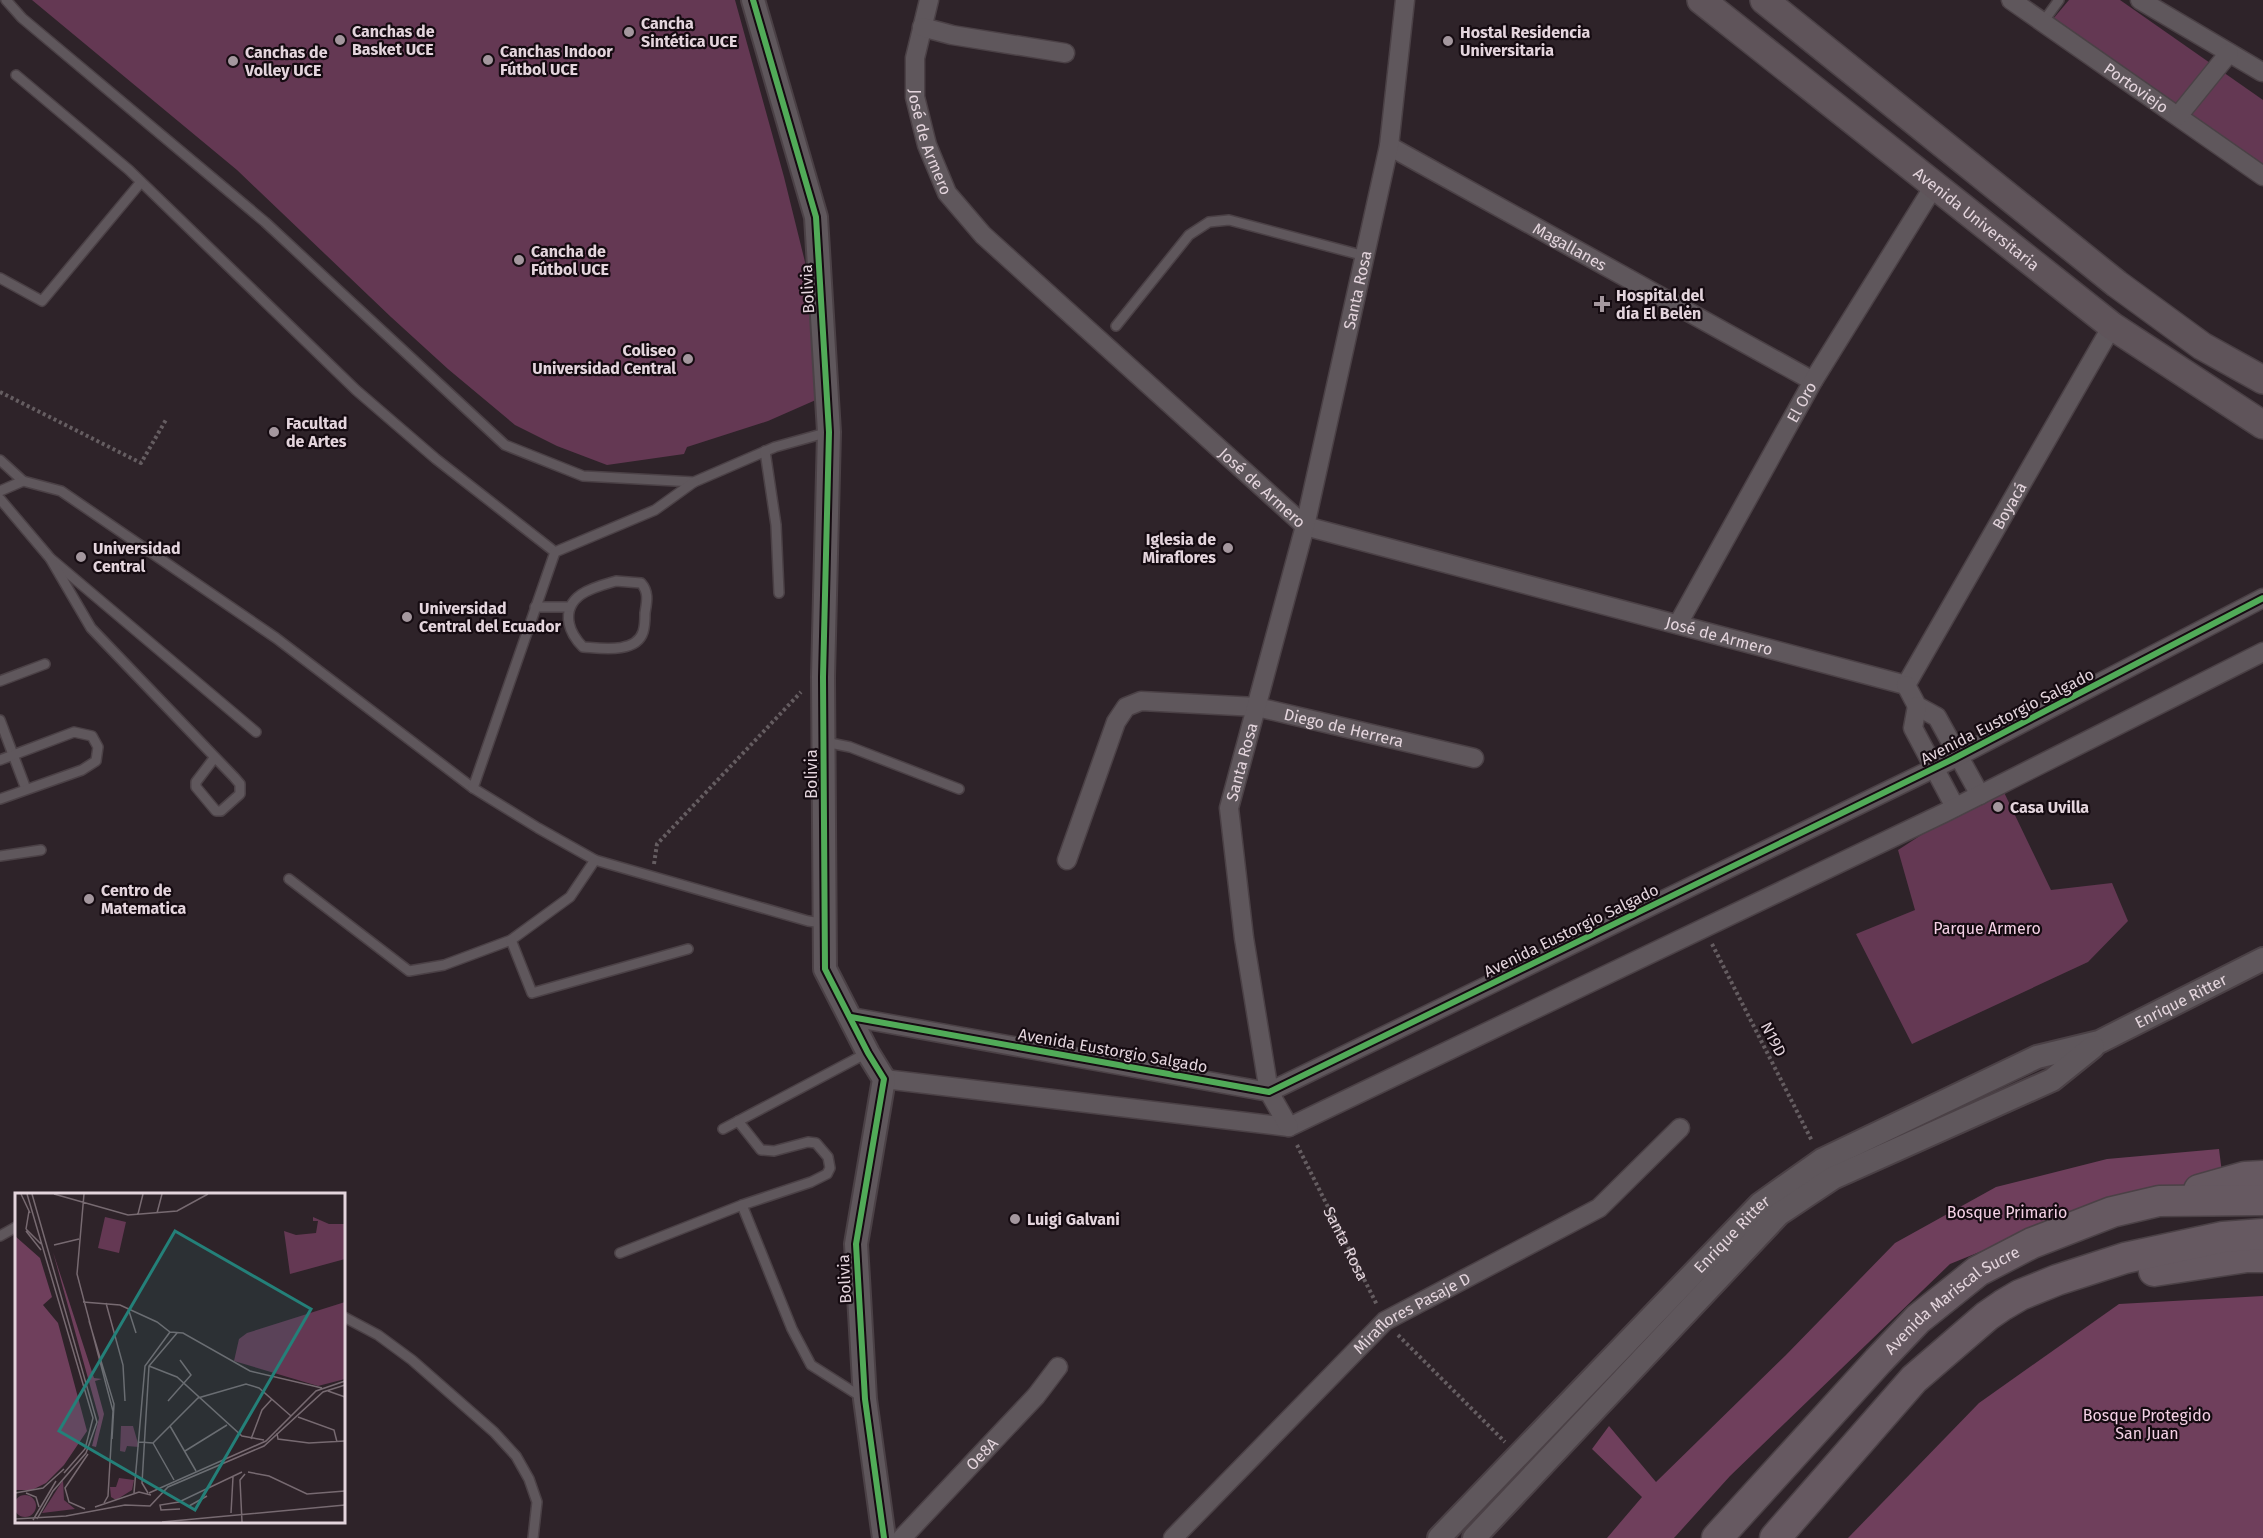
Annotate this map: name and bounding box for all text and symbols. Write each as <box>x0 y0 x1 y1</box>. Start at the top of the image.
place label: Cancha Sintética UCE <box>641 14 737 51</box>
place label: Canchas de Basket UCE <box>352 22 435 59</box>
place label: Hostal Residencia Universitaria <box>1460 23 1590 60</box>
marker: Cancha Sintética UCE <box>622 25 636 39</box>
marker: Canchas de Basket UCE <box>333 33 347 47</box>
marker: Hostal Residencia Universitaria <box>1441 34 1455 48</box>
place label: Canchas Indoor Fútbol UCE <box>500 42 613 79</box>
place label: Canchas de Volley UCE <box>244 43 328 80</box>
marker: Canchas Indoor Fútbol UCE <box>481 53 495 67</box>
marker: Canchas de Volley UCE <box>226 54 240 68</box>
street label: Portoviejo <box>2100 59 2172 117</box>
street label: José de Armero <box>905 89 956 198</box>
street label: Avenida Universitaria <box>1910 164 2043 275</box>
street label: Magallanes <box>1530 219 1610 275</box>
place label: Cancha de Fútbol UCE <box>531 242 609 279</box>
street label: Santa Rosa <box>1340 249 1376 331</box>
marker: Cancha de Fútbol UCE <box>512 253 526 267</box>
street label: Bolivia <box>797 264 818 314</box>
place label: Hospital del día El Belėn <box>1616 286 1704 323</box>
marker: Hospital del día El Belėn <box>1593 295 1611 313</box>
place label: Coliseo Universidad Central <box>532 341 676 378</box>
marker: Coliseo Universidad Central <box>681 352 695 366</box>
street label: El Oro <box>1783 379 1821 426</box>
place label: Facultad de Artes <box>286 414 347 451</box>
marker: Facultad de Artes <box>267 425 281 439</box>
street label: José de Armero <box>1215 444 1309 532</box>
street label: Boyacá <box>1988 479 2031 533</box>
place label: Iglesia de Miraflores <box>1142 530 1216 567</box>
place label: Universidad Central <box>93 539 181 576</box>
marker: Iglesia de Miraflores <box>1221 541 1235 555</box>
marker: Universidad Central <box>74 550 88 564</box>
place label: Universidad Central del Ecuador <box>419 599 562 636</box>
marker: Universidad Central del Ecuador <box>400 610 414 624</box>
street label: José de Armero <box>1663 613 1775 659</box>
street label: Avenida Eustorgio Salgado <box>1917 664 2097 769</box>
street label: Diego de Herrera <box>1282 705 1405 751</box>
street label: Santa Rosa <box>1222 721 1262 803</box>
street label: Bolivia <box>802 749 821 799</box>
place label: Casa Uvilla <box>2010 798 2089 817</box>
marker: Casa Uvilla <box>1991 800 2005 814</box>
street label: Avenida Eustorgio Salgado <box>1481 880 1662 981</box>
place label: Centro de Matematica <box>101 881 187 918</box>
marker: Centro de Matematica <box>82 892 96 906</box>
park label: Parque Armero <box>1933 919 2041 938</box>
street label: Enrique Ritter <box>2132 970 2231 1032</box>
street label: N19D <box>1757 1019 1790 1060</box>
street label: Avenida Eustorgio Salgado <box>1017 1024 1209 1077</box>
street label: Enrique Ritter <box>1690 1191 1774 1277</box>
inset map <box>15 1193 345 1523</box>
street label: Santa Rosa <box>1319 1203 1372 1284</box>
park label: Bosque Primario <box>1947 1203 2067 1222</box>
place label: Luigi Galvani <box>1027 1210 1120 1229</box>
marker: Luigi Galvani <box>1008 1212 1022 1226</box>
street label: Avenida Mariscal Sucre <box>1881 1242 2023 1358</box>
street label: Bolivia <box>834 1254 855 1304</box>
street label: Miraflores Pasaje D <box>1349 1269 1474 1358</box>
park label: Bosque Protegido San Juan <box>2083 1406 2211 1443</box>
street label: Oe8A <box>962 1433 1002 1474</box>

